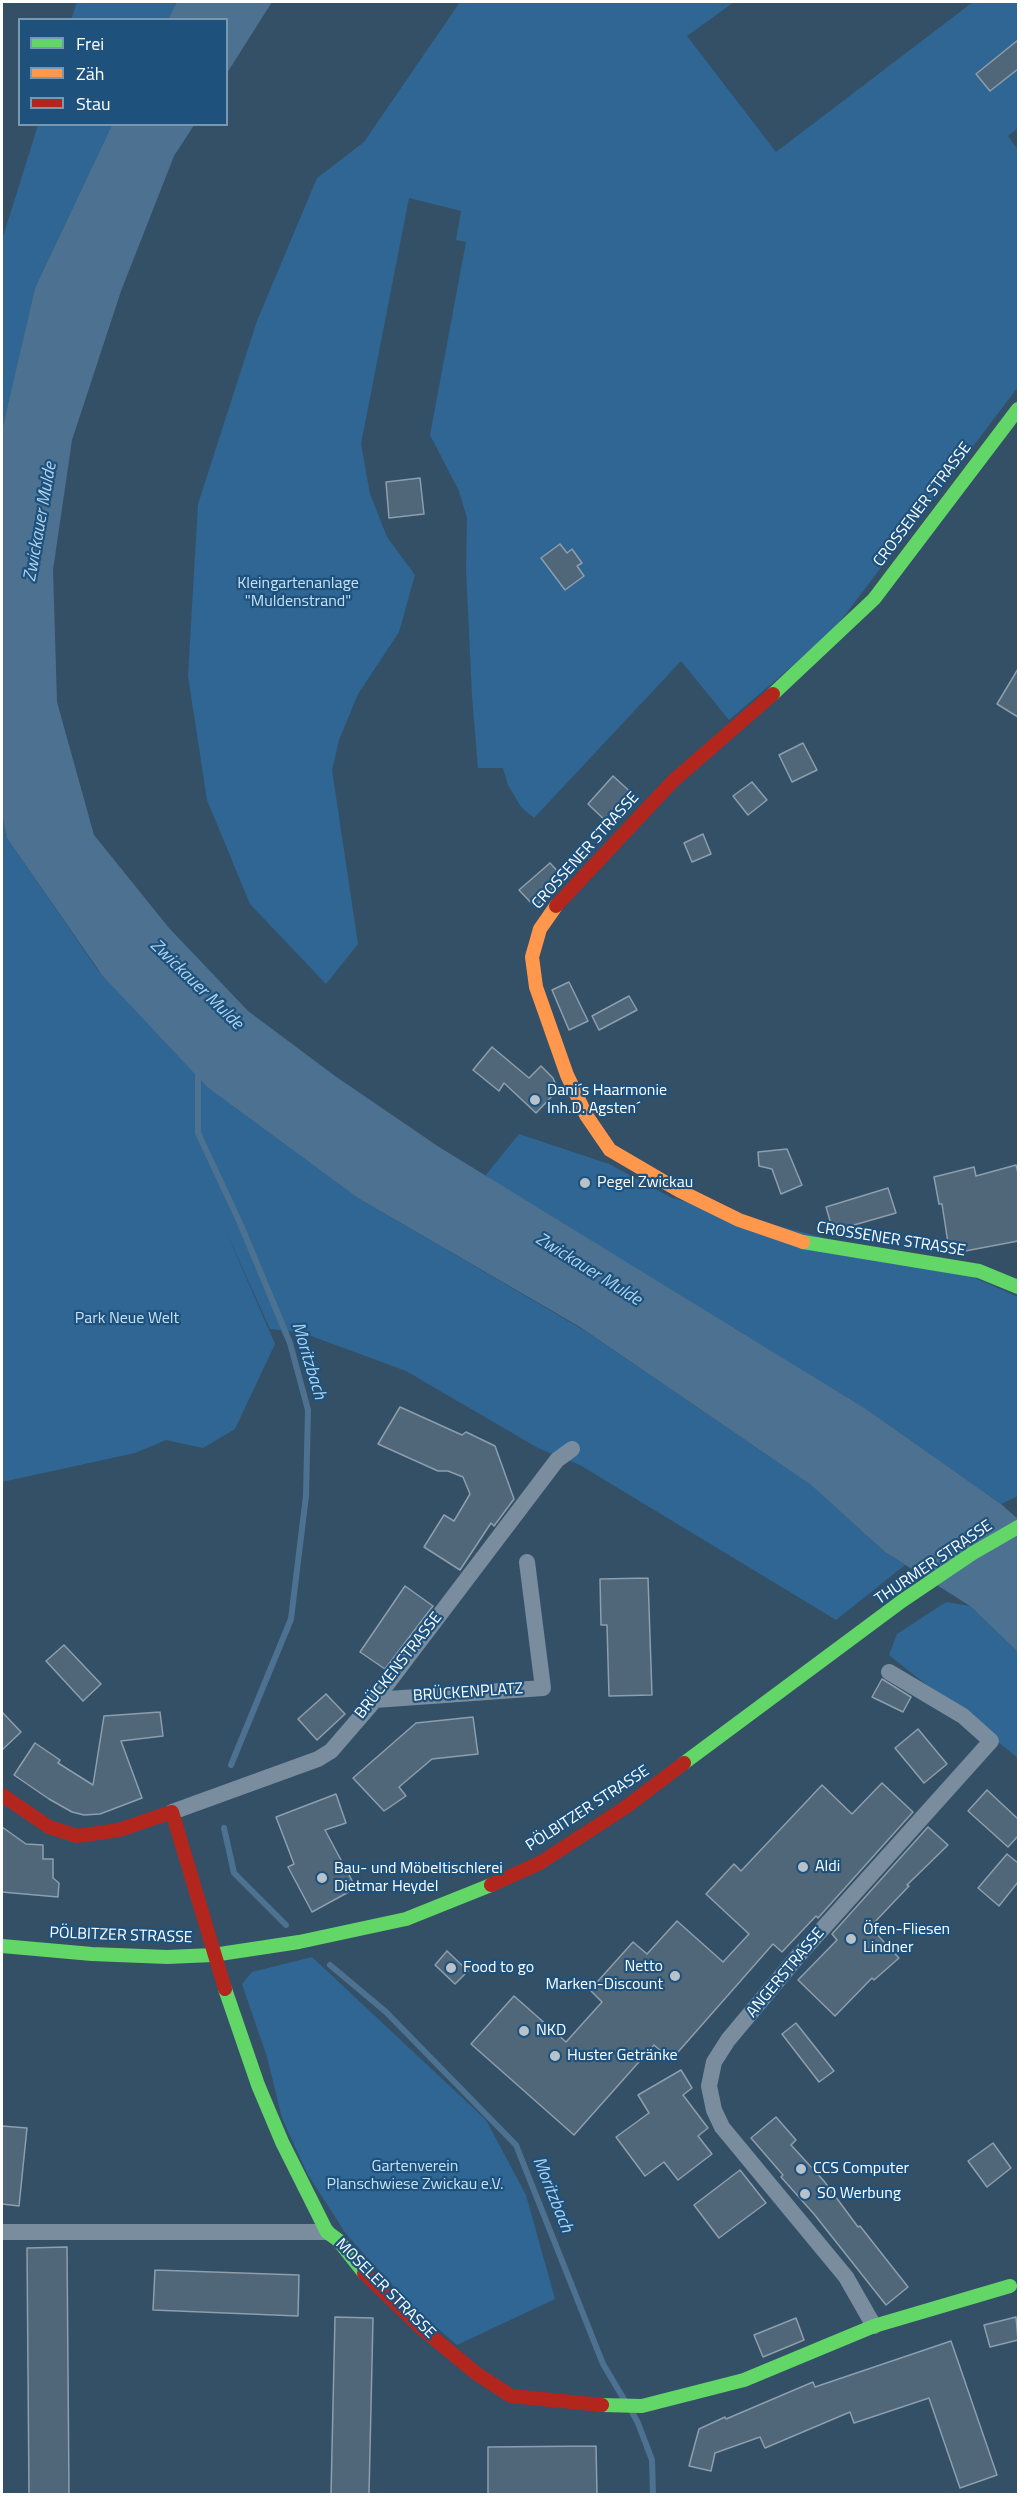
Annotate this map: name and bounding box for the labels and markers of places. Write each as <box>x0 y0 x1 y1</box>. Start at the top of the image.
place label: Dani´s Haarmonie Inh.D. Agsten´ <box>547 1081 667 1119</box>
marker: Dani´s Haarmonie Inh.D. Agsten´ <box>528 1093 542 1107</box>
place label: Pegel Zwickau <box>597 1173 693 1193</box>
marker: Pegel Zwickau <box>578 1176 592 1190</box>
place label: Aldi <box>815 1857 840 1877</box>
place label: Bau- und Möbeltischlerei Dietmar Heydel <box>334 1859 503 1897</box>
marker: Aldi <box>796 1860 810 1874</box>
marker: Bau- und Möbeltischlerei Dietmar Heydel <box>315 1871 329 1885</box>
place label: Öfen-Fliesen Lindner <box>863 1920 950 1958</box>
marker: Öfen-Fliesen Lindner <box>844 1932 858 1946</box>
place label: Netto Marken-Discount <box>546 1957 663 1995</box>
place label: Food to go <box>463 1958 534 1978</box>
marker: Food to go <box>444 1961 458 1975</box>
marker: Netto Marken-Discount <box>668 1969 682 1983</box>
place label: NKD <box>536 2021 566 2041</box>
marker: NKD <box>517 2024 531 2038</box>
place label: Huster Getränke <box>567 2046 678 2066</box>
marker: Huster Getränke <box>548 2049 562 2063</box>
place label: CCS Computer <box>813 2159 909 2179</box>
marker: CCS Computer <box>794 2162 808 2176</box>
place label: SO Werbung <box>817 2184 901 2204</box>
marker: SO Werbung <box>798 2187 812 2201</box>

